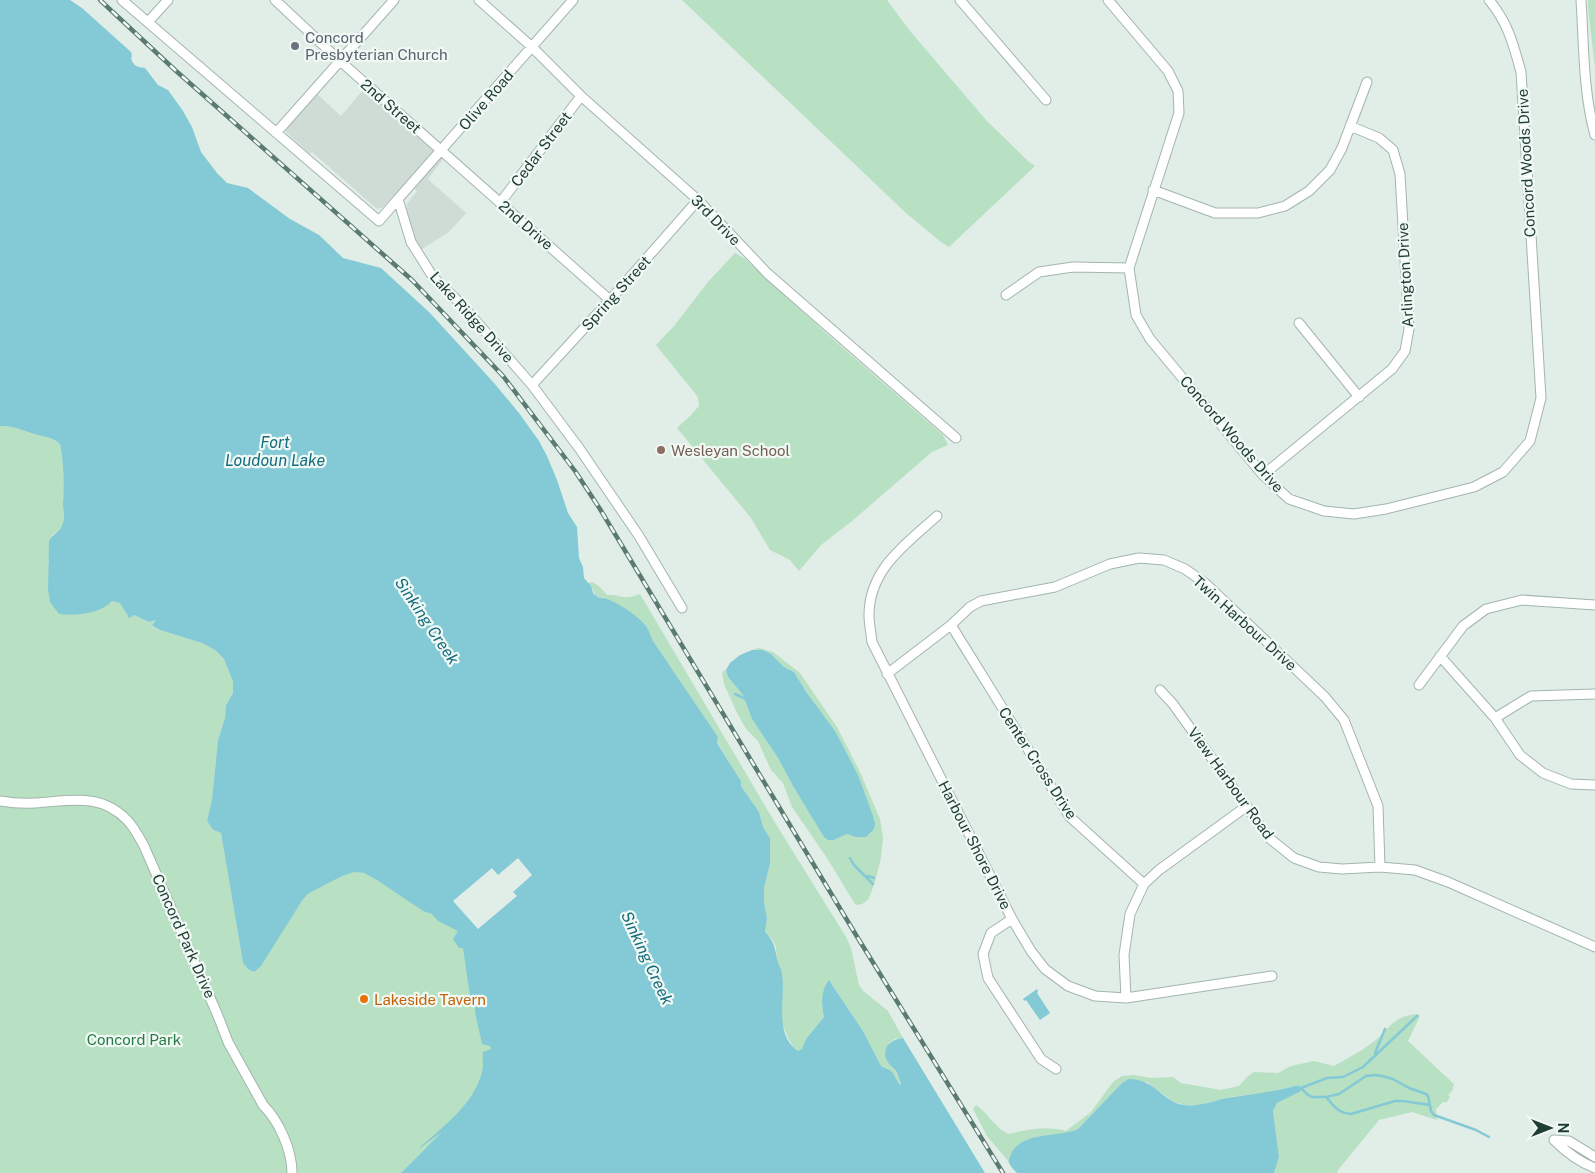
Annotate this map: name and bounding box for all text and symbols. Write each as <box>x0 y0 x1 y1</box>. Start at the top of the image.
place label: Concord Presbyterian Church <box>305 29 448 63</box>
marker: Concord Presbyterian Church <box>289 40 301 52</box>
street label: Olive Road <box>455 66 517 134</box>
street label: 2nd Street <box>357 75 425 137</box>
street label: Concord Woods Drive <box>1514 88 1538 238</box>
street label: Cedar Street <box>507 108 575 190</box>
street label: 3rd Drive <box>688 191 744 249</box>
street label: 2nd Drive <box>495 197 557 253</box>
street label: Arlington Drive <box>1394 222 1416 328</box>
street label: Spring Street <box>578 252 654 334</box>
street label: Lake Ridge Drive <box>427 268 517 366</box>
street label: Concord Woods Drive <box>1177 372 1287 496</box>
water label: Fort Loudoun Lake <box>225 433 325 470</box>
place label: Wesleyan School <box>671 442 790 459</box>
marker: Wesleyan School <box>655 444 667 456</box>
street label: Twin Harbour Drive <box>1190 572 1300 674</box>
water label: Sinking Creek <box>391 574 463 668</box>
street label: Center Cross Drive <box>995 704 1081 822</box>
street label: View Harbour Road <box>1185 724 1277 842</box>
street label: Harbour Shore Drive <box>935 778 1015 912</box>
street label: Concord Park Drive <box>149 871 219 1001</box>
water label: Sinking Creek <box>617 908 677 1008</box>
place label: Lakeside Tavern <box>374 991 486 1008</box>
marker: Lakeside Tavern <box>358 993 370 1005</box>
park label: Concord Park <box>87 1031 181 1048</box>
north arrow <box>1525 1103 1575 1153</box>
text: N <box>1555 1123 1571 1133</box>

